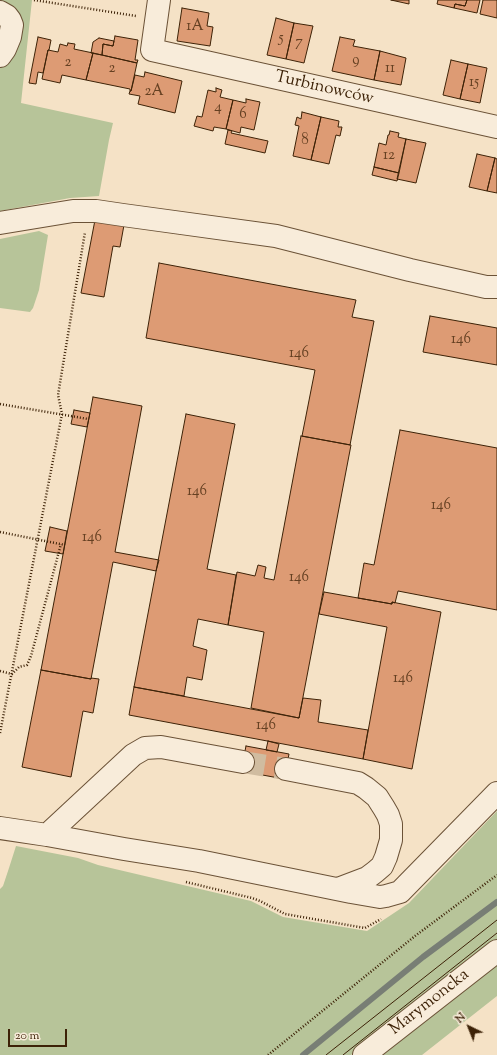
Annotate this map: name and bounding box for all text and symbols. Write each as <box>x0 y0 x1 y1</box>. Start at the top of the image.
house number: 1A <box>186 18 204 36</box>
house number: 5 <box>278 30 284 48</box>
house number: 7 <box>295 34 303 52</box>
house number: 9 <box>352 52 360 70</box>
house number: 2 <box>64 54 72 72</box>
house number: 2 <box>108 60 116 78</box>
house number: 11 <box>385 60 395 78</box>
street label: Turbinowców <box>273 68 375 110</box>
house number: 15 <box>469 74 479 92</box>
house number: 2A <box>144 83 164 101</box>
house number: 4 <box>214 99 222 117</box>
house number: 6 <box>239 106 247 124</box>
house number: 8 <box>301 132 309 150</box>
house number: 12 <box>383 147 395 165</box>
house number: 146 <box>451 331 471 349</box>
house number: 146 <box>289 345 309 363</box>
house number: 146 <box>187 483 207 501</box>
house number: 146 <box>431 497 451 515</box>
house number: 146 <box>82 529 102 547</box>
house number: 146 <box>289 569 309 587</box>
house number: 146 <box>393 670 413 688</box>
house number: 146 <box>256 717 276 735</box>
street label: Marymoncka <box>386 965 474 1041</box>
north arrow <box>449 1007 489 1047</box>
text: N <box>452 1009 469 1027</box>
scale bar <box>10 1021 69 1047</box>
text: 20 m <box>15 1027 39 1045</box>

